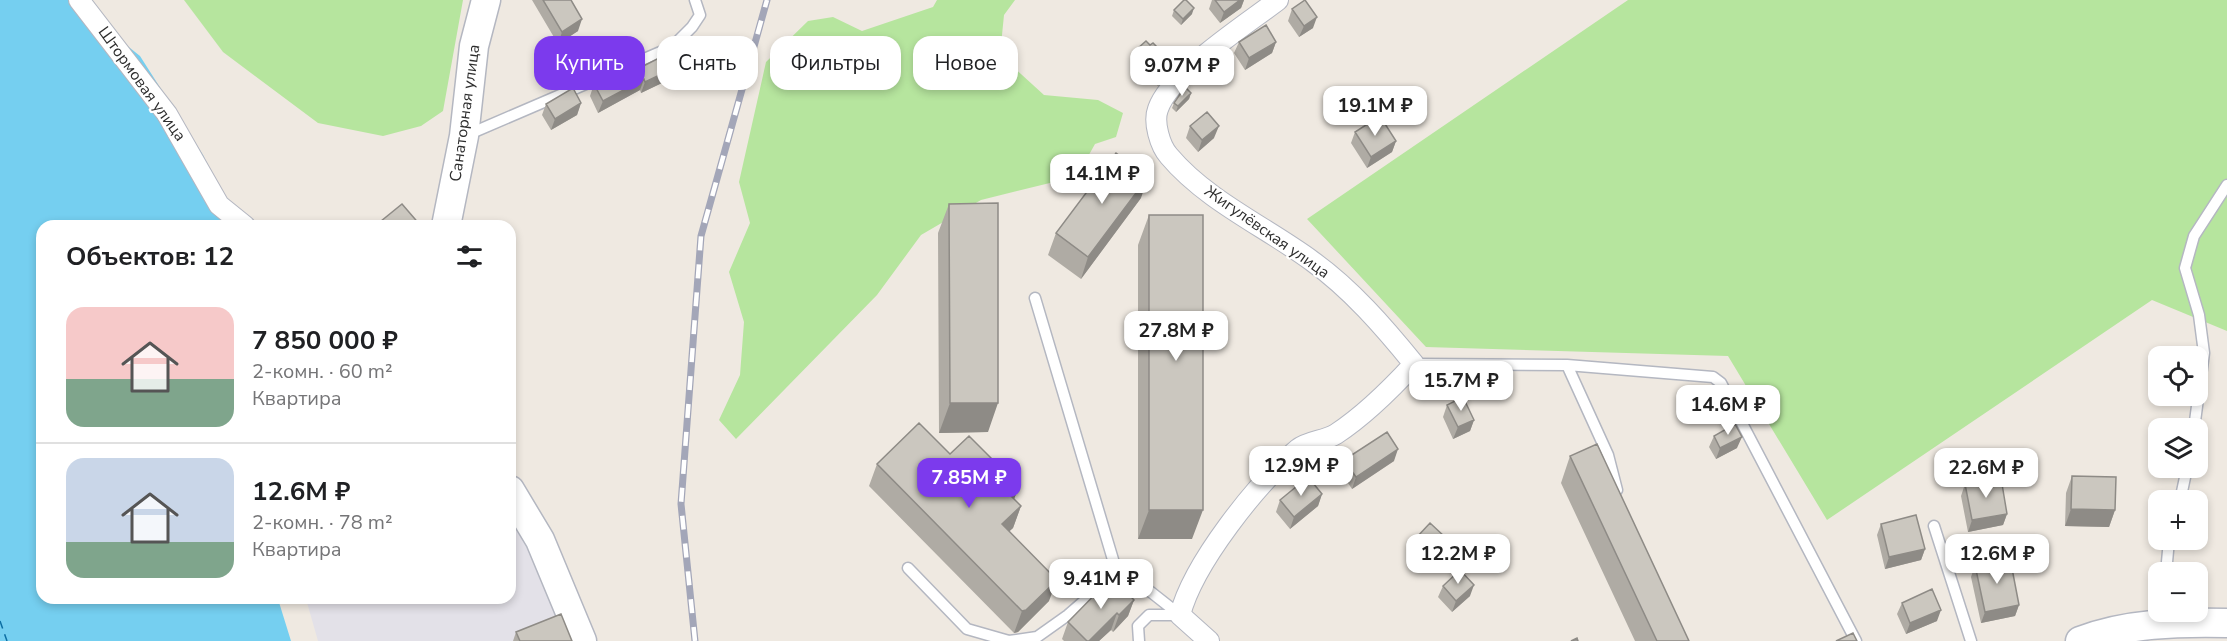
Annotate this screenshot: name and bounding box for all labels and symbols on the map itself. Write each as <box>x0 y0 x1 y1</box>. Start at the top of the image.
street label: Штормовая улица <box>93 22 191 146</box>
street label: Санаторная улица <box>444 43 486 183</box>
pin: 9.07M ₽ <box>1127 46 1237 97</box>
pin: 19.1M ₽ <box>1320 86 1430 137</box>
pin: 14.1M ₽ <box>1047 154 1157 205</box>
street label: Жигулёвская улица <box>1200 180 1334 284</box>
pin: 27.8M ₽ <box>1121 311 1231 362</box>
pin: 15.7M ₽ <box>1406 361 1516 412</box>
pin: 14.6M ₽ <box>1673 385 1783 436</box>
pin: 12.9M ₽ <box>1246 446 1356 497</box>
pin: 22.6M ₽ <box>1931 448 2041 499</box>
pin: 7.85M ₽ <box>914 458 1024 509</box>
pin: 12.2M ₽ <box>1403 534 1513 585</box>
pin: 12.6M ₽ <box>1942 534 2052 585</box>
pin: 9.41M ₽ <box>1046 559 1156 610</box>

